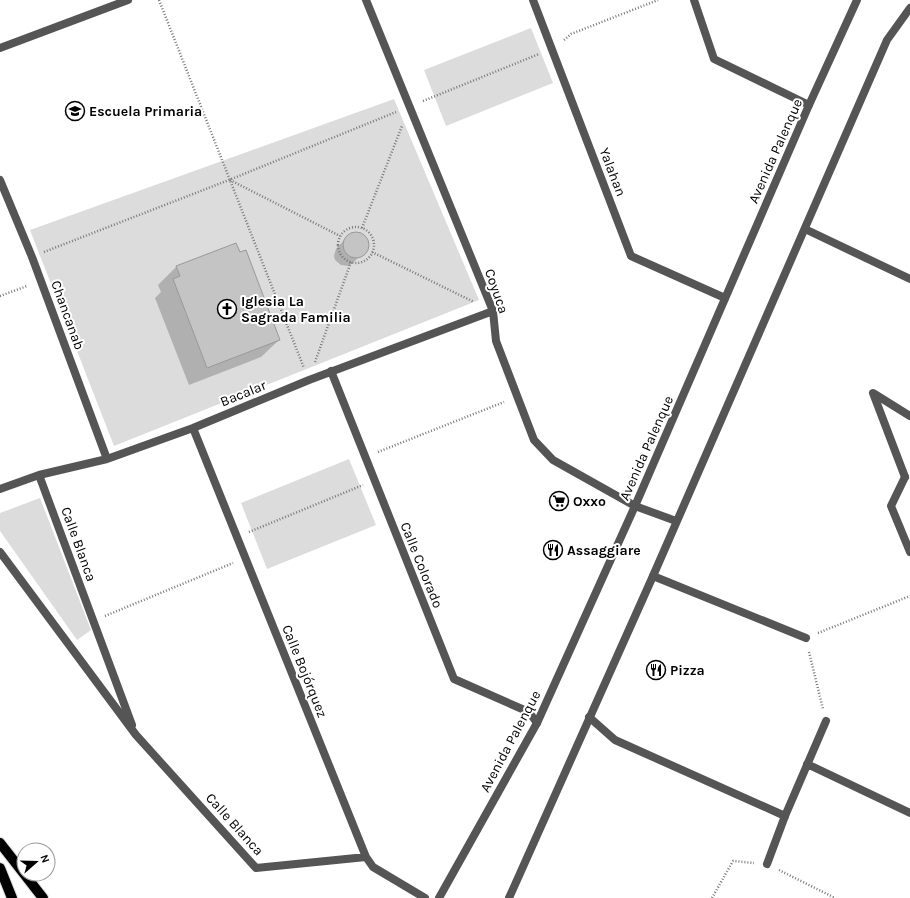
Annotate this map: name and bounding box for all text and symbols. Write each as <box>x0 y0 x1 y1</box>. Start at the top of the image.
street label: Avenida Palenque <box>745 96 806 206</box>
school or university icon: Escuela Primaria <box>64 100 86 122</box>
place label: Escuela Primaria <box>89 103 202 120</box>
street label: Yalahan <box>596 145 630 199</box>
street label: Coyuca <box>481 267 512 316</box>
street label: Chancanab <box>47 278 88 352</box>
place label: Iglesia La Sagrada Familia <box>241 293 351 326</box>
church icon: Iglesia La Sagrada Familia <box>216 298 238 320</box>
street label: Bacalar <box>218 376 270 410</box>
street label: Avenida Palenque <box>616 393 677 503</box>
supermarket icon: Oxxo <box>548 490 570 512</box>
place label: Oxxo <box>573 493 606 510</box>
street label: Calle Blanca <box>57 504 100 584</box>
street label: Calle Colorado <box>397 520 446 611</box>
restaurant icon: Assaggiare <box>542 539 564 561</box>
place label: Assaggiare <box>567 542 641 559</box>
street label: Calle Bojórquez <box>278 622 331 720</box>
restaurant icon: Pizza <box>645 659 667 681</box>
place label: Pizza <box>670 662 705 679</box>
street label: Avenida Palenque <box>476 687 544 795</box>
street label: Calle Blanca <box>202 790 267 859</box>
north arrow <box>16 842 56 882</box>
text: N <box>37 853 52 865</box>

